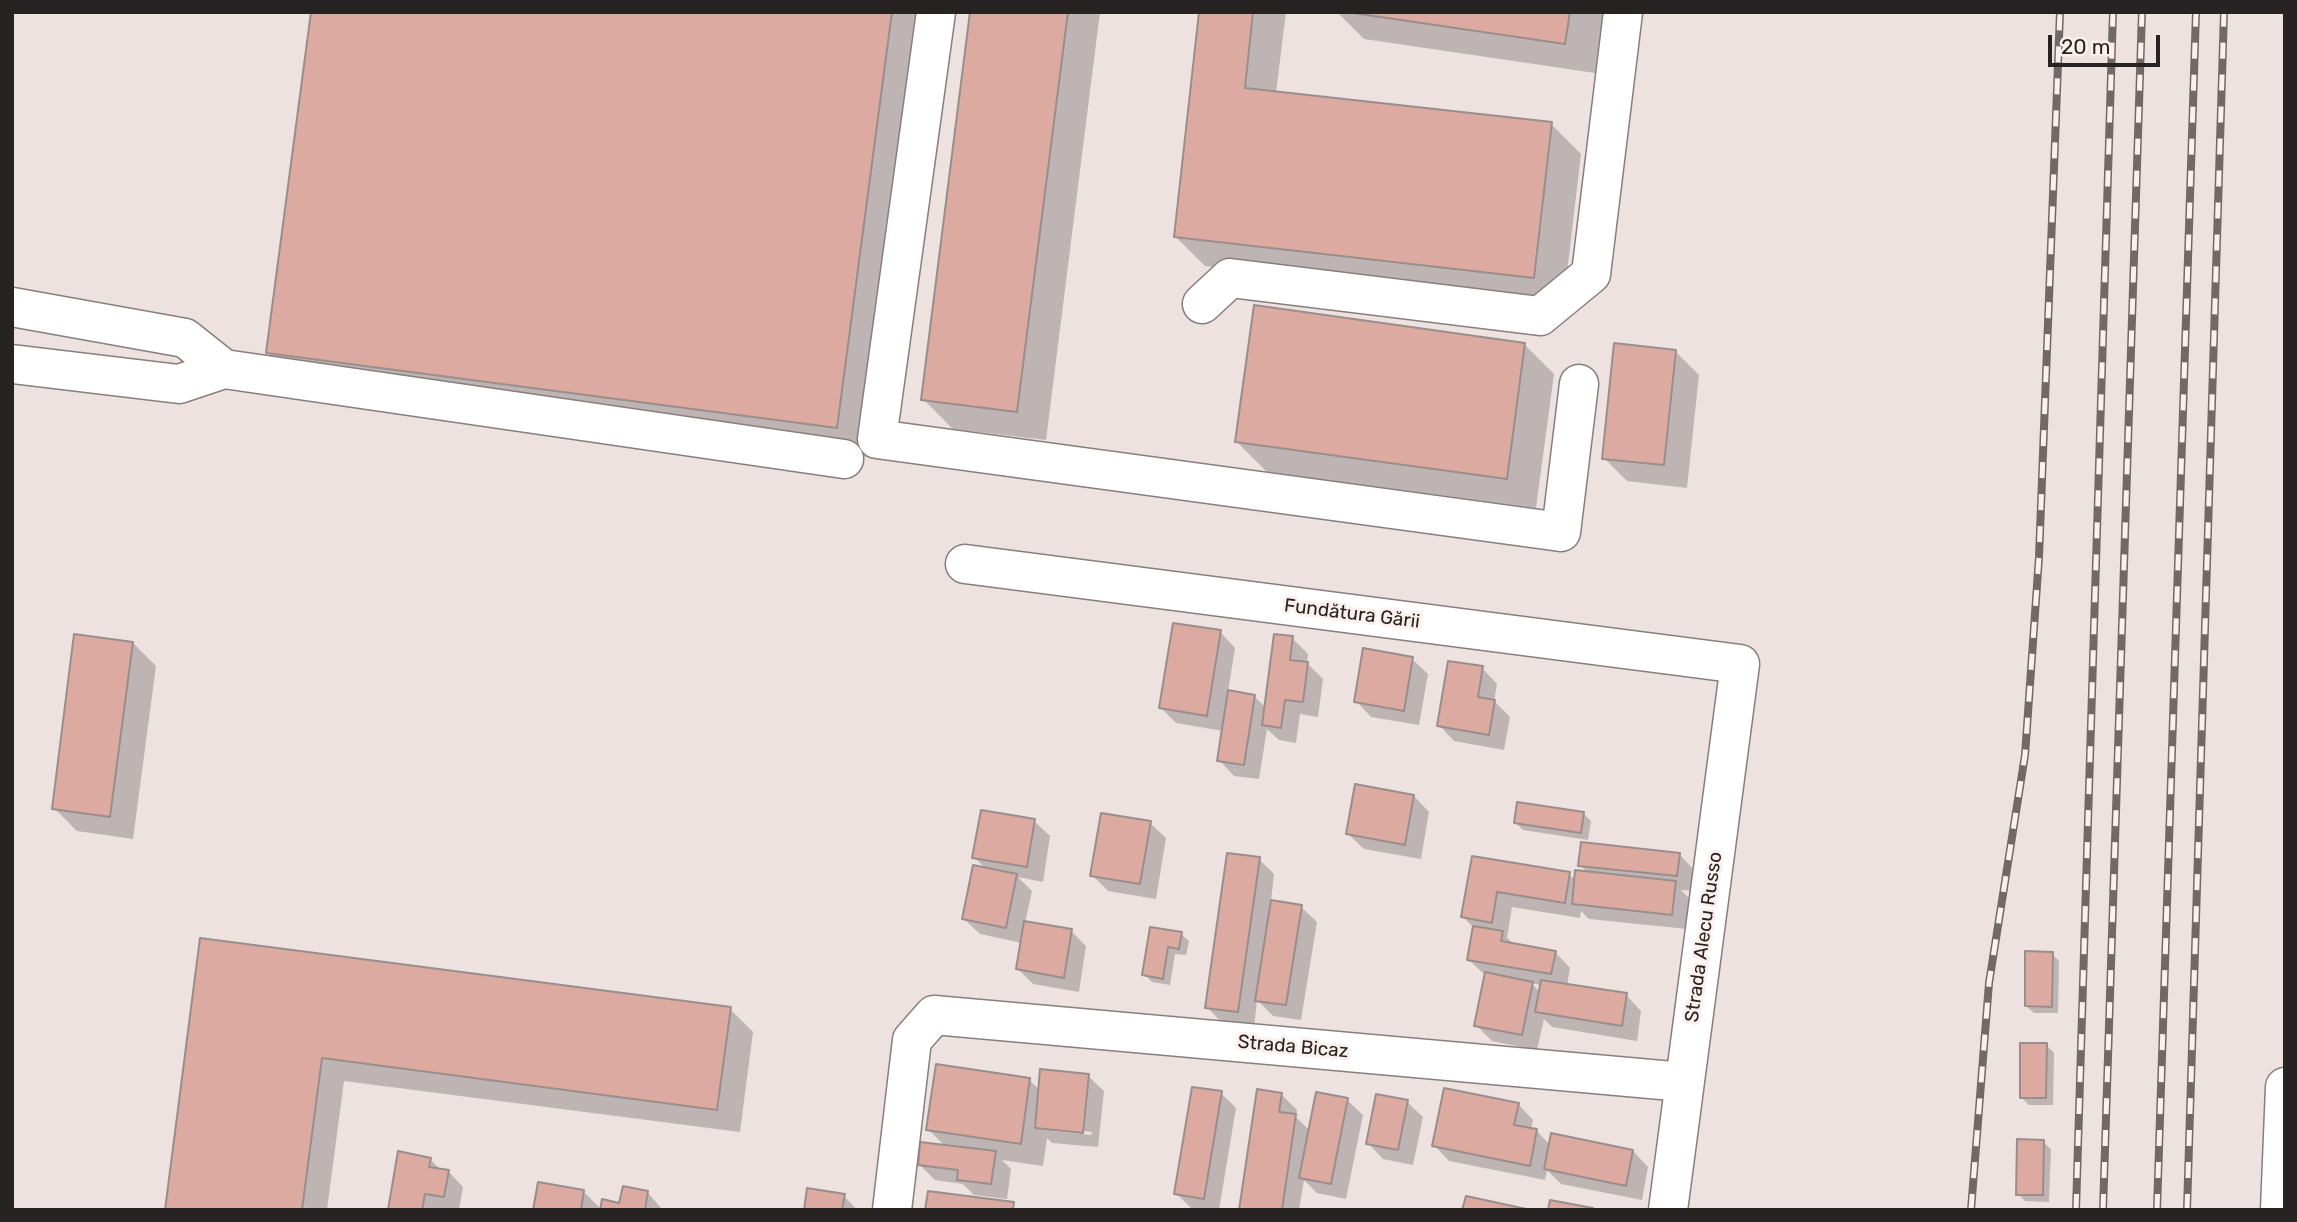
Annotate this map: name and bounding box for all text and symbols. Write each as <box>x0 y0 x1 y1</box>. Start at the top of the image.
scale bar <box>2052 21 2164 65</box>
text: 20 m <box>2061 34 2110 59</box>
street label: Fundătura Gării <box>1283 594 1421 634</box>
street label: Strada Alecu Russo <box>1681 850 1727 1024</box>
street label: Strada Bicaz <box>1237 1031 1349 1063</box>

